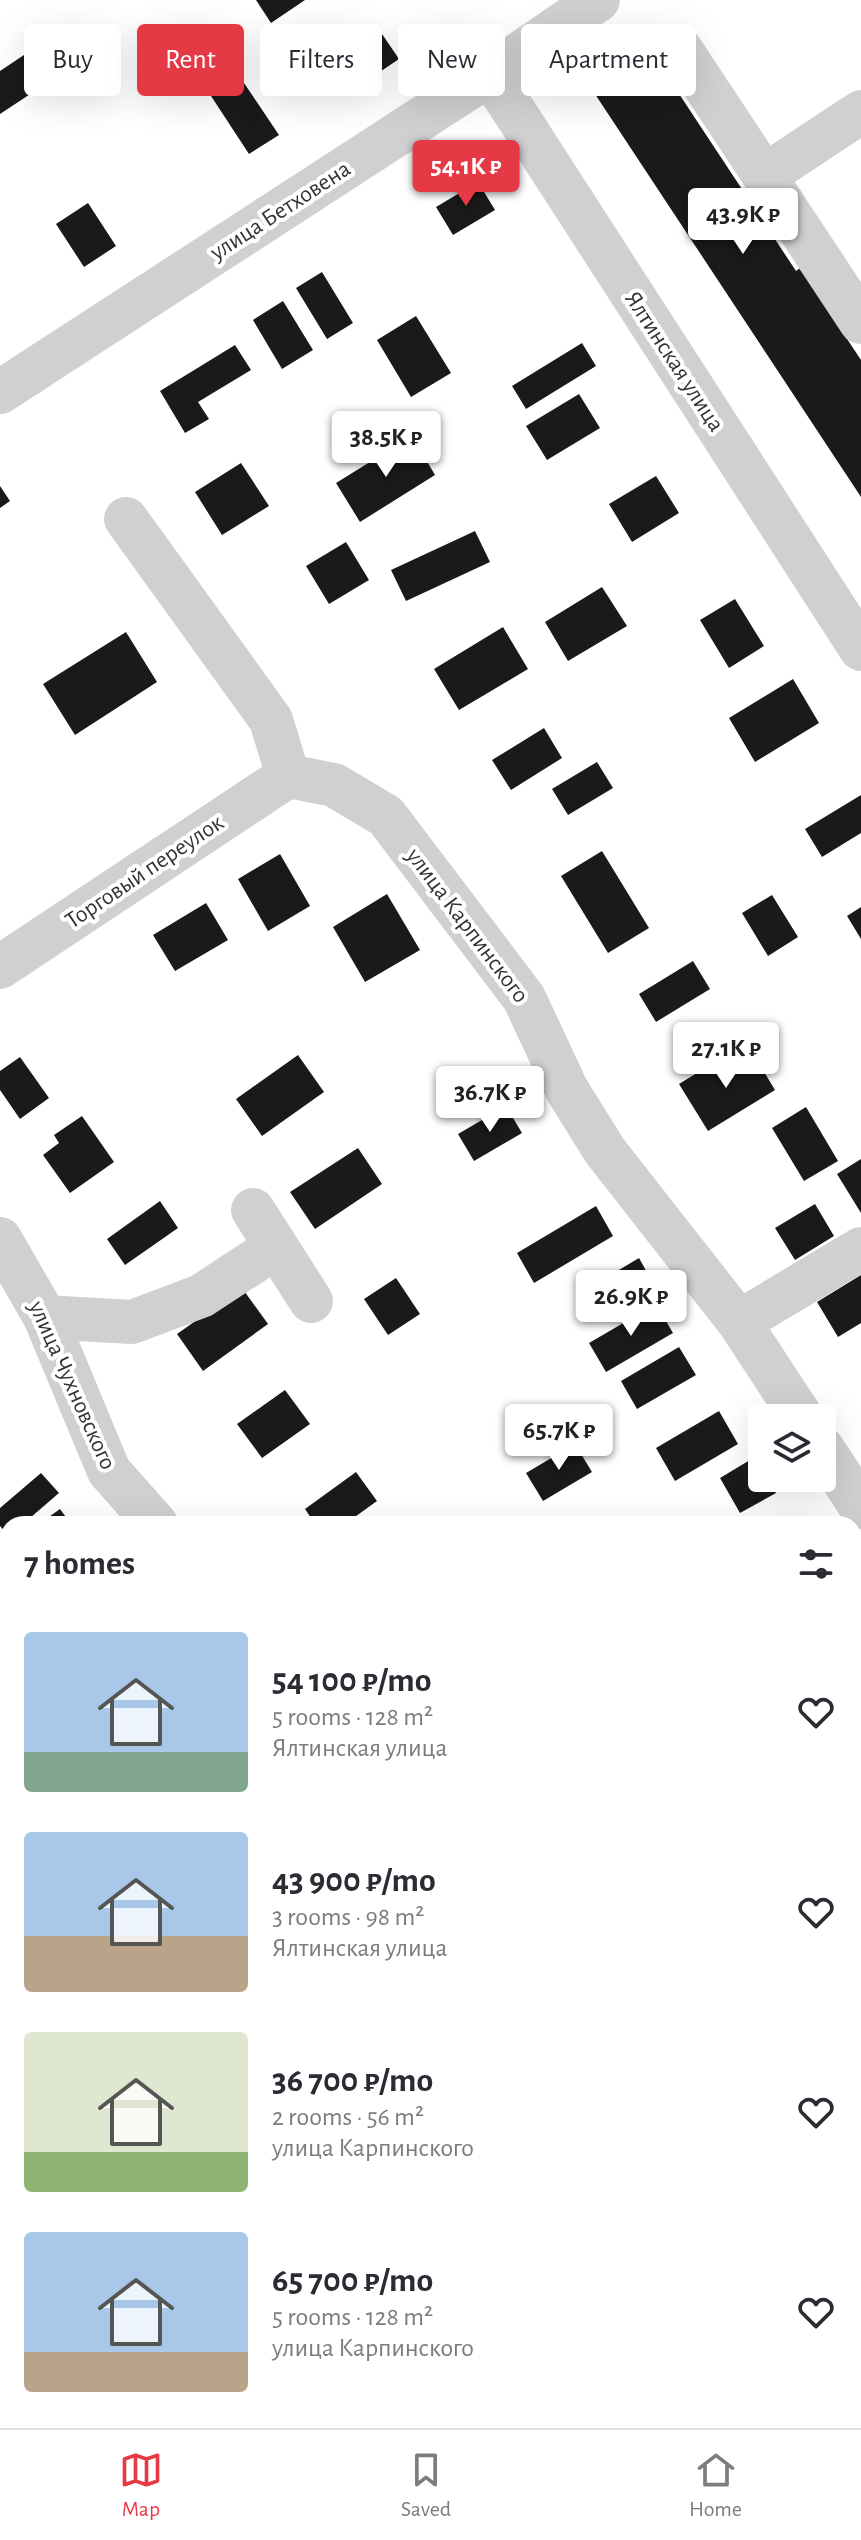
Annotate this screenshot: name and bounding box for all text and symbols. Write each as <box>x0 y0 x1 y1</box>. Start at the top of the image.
chip: Buy <box>24 24 121 96</box>
chip: Rent <box>137 24 244 96</box>
chip: Filters <box>260 24 382 96</box>
chip: New <box>398 24 505 96</box>
chip: Apartment <box>521 24 696 96</box>
pin: 54.1K ₽ <box>392 140 540 208</box>
text: 54.1K ₽ <box>431 153 501 179</box>
street label: улица Бетховена <box>205 157 355 266</box>
pin: 43.9K ₽ <box>669 188 817 256</box>
text: 43.9K ₽ <box>706 201 780 227</box>
street label: Ялтинская улица <box>620 287 728 436</box>
pin: 38.5K ₽ <box>312 411 460 479</box>
text: 38.5K ₽ <box>350 424 422 450</box>
street label: Торговый переулок <box>61 810 228 933</box>
street label: улица Карпинского <box>401 843 533 1007</box>
pin: 27.1K ₽ <box>652 1022 800 1090</box>
text: 27.1K ₽ <box>691 1035 761 1061</box>
pin: 36.7K ₽ <box>416 1066 564 1134</box>
text: 36.7K ₽ <box>454 1079 526 1105</box>
pin: 26.9K ₽ <box>557 1270 705 1338</box>
text: 26.9K ₽ <box>594 1283 668 1309</box>
street label: улица Чухновского <box>24 1297 120 1473</box>
pin: 65.7K ₽ <box>485 1404 633 1472</box>
map controls <box>748 1404 836 1492</box>
button: layers <box>748 1404 836 1492</box>
text: 65.7K ₽ <box>523 1417 595 1443</box>
icon: filters <box>794 1542 838 1586</box>
text: 7 homes <box>24 1547 135 1581</box>
icon: home <box>88 1664 184 1760</box>
text: 54 100 ₽/mo <box>272 1664 432 1698</box>
icon: heart <box>794 1690 838 1734</box>
text: 5 rooms · 128 m² <box>272 1704 433 1730</box>
text: Ялтинская улица <box>272 1735 447 1761</box>
icon: home <box>88 1864 184 1960</box>
text: 43 900 ₽/mo <box>272 1864 436 1898</box>
icon: heart <box>794 1890 838 1934</box>
text: 3 rooms · 98 m² <box>272 1904 424 1930</box>
text: Ялтинская улица <box>272 1935 447 1961</box>
icon: home <box>88 2064 184 2160</box>
text: 36 700 ₽/mo <box>272 2064 433 2098</box>
icon: heart <box>794 2090 838 2134</box>
text: 2 rooms · 56 m² <box>272 2104 424 2130</box>
text: улица Карпинского <box>272 2135 474 2161</box>
icon: home <box>88 2264 184 2360</box>
text: 65 700 ₽/mo <box>272 2264 433 2298</box>
icon: heart <box>794 2290 838 2334</box>
text: 5 rooms · 128 m² <box>272 2304 433 2330</box>
text: улица Карпинского <box>272 2335 474 2361</box>
tab: Map <box>119 2448 163 2522</box>
tab: Saved <box>401 2448 451 2522</box>
tab: Home <box>689 2448 742 2522</box>

